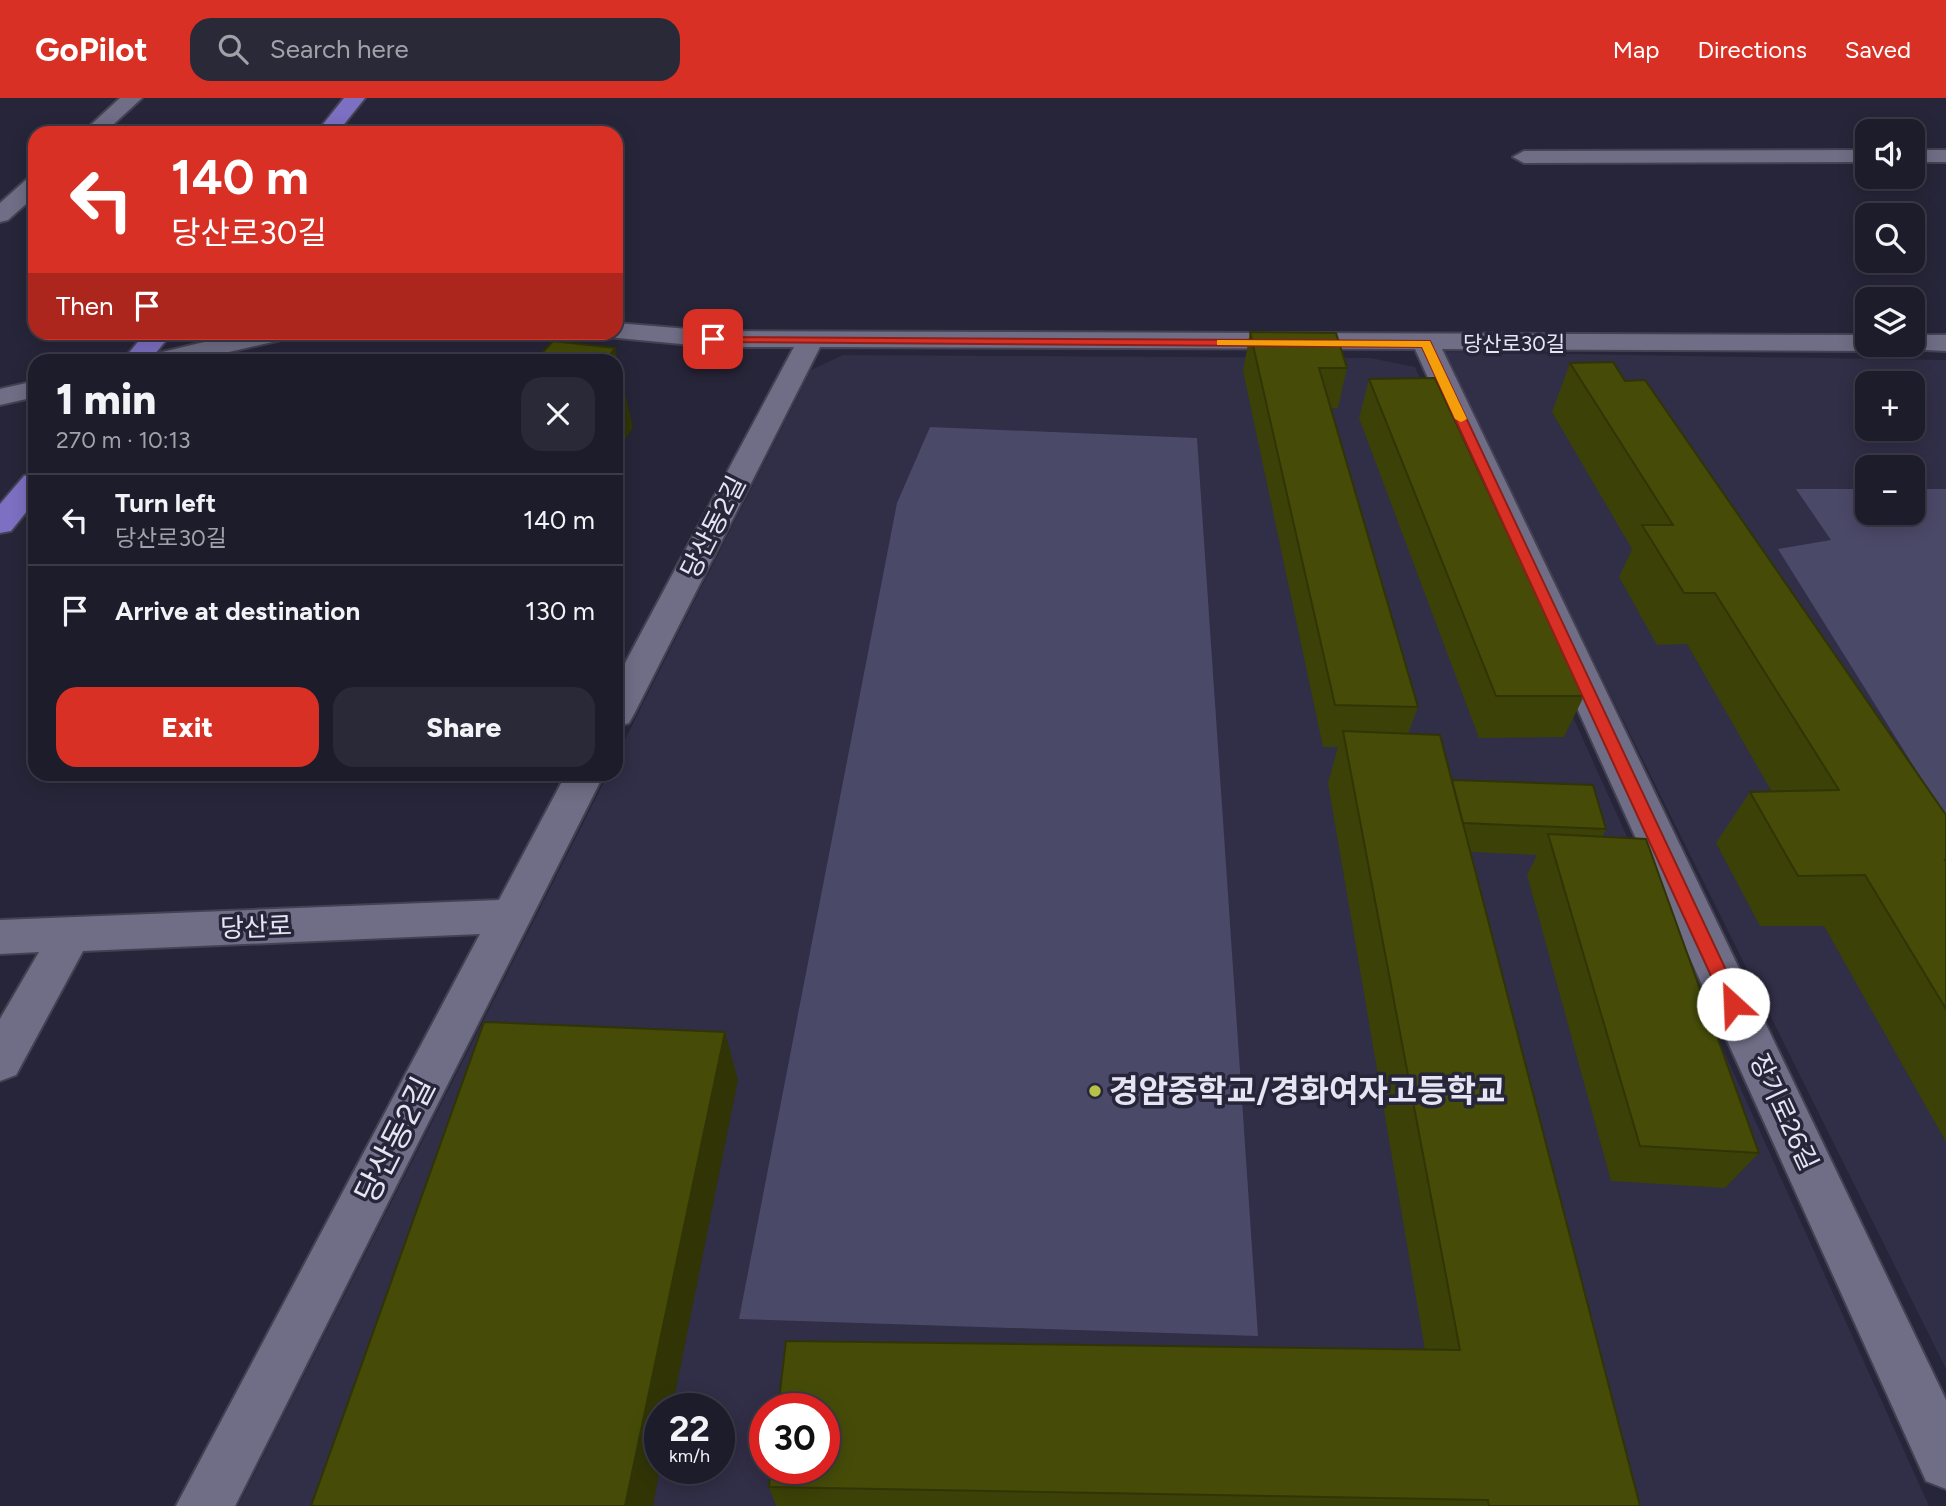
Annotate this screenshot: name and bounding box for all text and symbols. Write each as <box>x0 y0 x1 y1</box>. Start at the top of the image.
search box <box>190 18 680 81</box>
text: GoPilot <box>35 30 148 69</box>
icon: search <box>214 30 252 68</box>
text: Search here <box>270 33 409 65</box>
text: Map <box>1613 35 1659 64</box>
text: Directions <box>1697 35 1807 64</box>
text: Saved <box>1845 35 1911 64</box>
map controls <box>1855 119 1925 525</box>
button: sound <box>1855 119 1925 189</box>
text: 140 m <box>171 147 309 206</box>
icon: left <box>56 154 147 245</box>
button: search <box>1855 203 1925 273</box>
text: 당산로30길 <box>171 214 327 252</box>
icon: arrive <box>128 287 166 325</box>
button: layers <box>1855 287 1925 357</box>
text: Then <box>56 290 114 322</box>
pin <box>683 309 743 369</box>
icon: arrive <box>694 320 732 358</box>
street label: 당산로30길 <box>1463 331 1565 356</box>
button: + <box>1855 371 1925 441</box>
text: 1 min <box>56 374 156 425</box>
button: close <box>521 377 595 451</box>
text: 270 m · 10:13 <box>56 426 190 454</box>
button: − <box>1855 455 1925 525</box>
street label: 당산동2길 <box>674 471 752 583</box>
text: Turn left <box>115 487 216 519</box>
icon: left <box>56 501 94 539</box>
text: 140 m <box>523 504 595 536</box>
text: 당산로30길 <box>115 524 227 552</box>
icon: arrive <box>56 592 94 630</box>
text: Arrive at destination <box>115 595 360 627</box>
text: 130 m <box>525 595 595 627</box>
button: Exit <box>56 687 319 767</box>
button: Share <box>333 687 595 767</box>
street label: 당산로 <box>220 910 292 944</box>
position arrow <box>1696 967 1770 1041</box>
street label: 장기로26길 <box>1743 1049 1825 1175</box>
street label: 당산동2길 <box>347 1071 443 1209</box>
place label: 경암중학교/경화여자고등학교 <box>1109 1072 1506 1110</box>
marker: 경암중학교/경화여자고등학교 <box>1087 1083 1103 1099</box>
speed limit sign: 30 <box>749 1393 840 1484</box>
text: 22 <box>669 1408 710 1450</box>
text: km/h <box>669 1445 710 1467</box>

